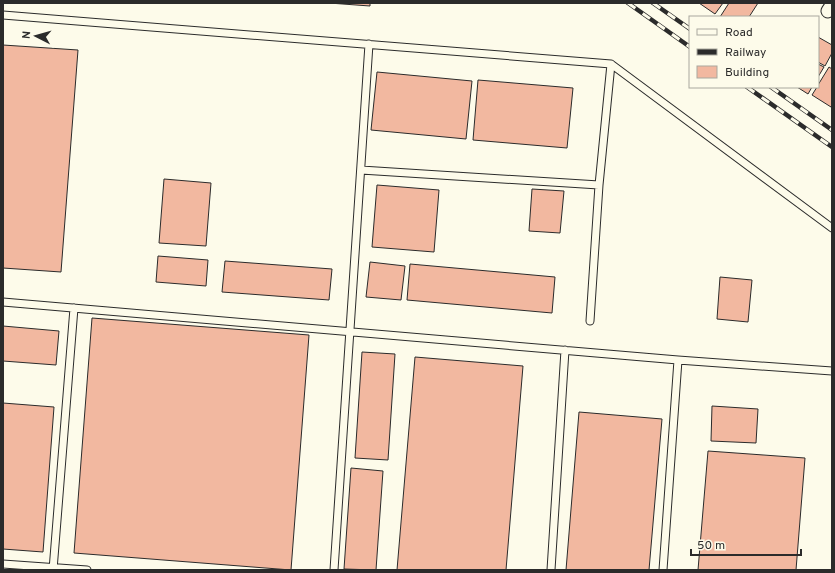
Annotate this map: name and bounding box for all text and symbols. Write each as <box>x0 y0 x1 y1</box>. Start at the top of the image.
north arrow <box>16 16 56 56</box>
legend <box>689 16 819 88</box>
text: Road <box>725 25 753 41</box>
text: N <box>20 30 34 40</box>
text: Railway <box>725 45 766 61</box>
text: Building <box>725 65 769 81</box>
scale bar <box>691 531 801 557</box>
text: 50 m <box>697 538 725 554</box>

